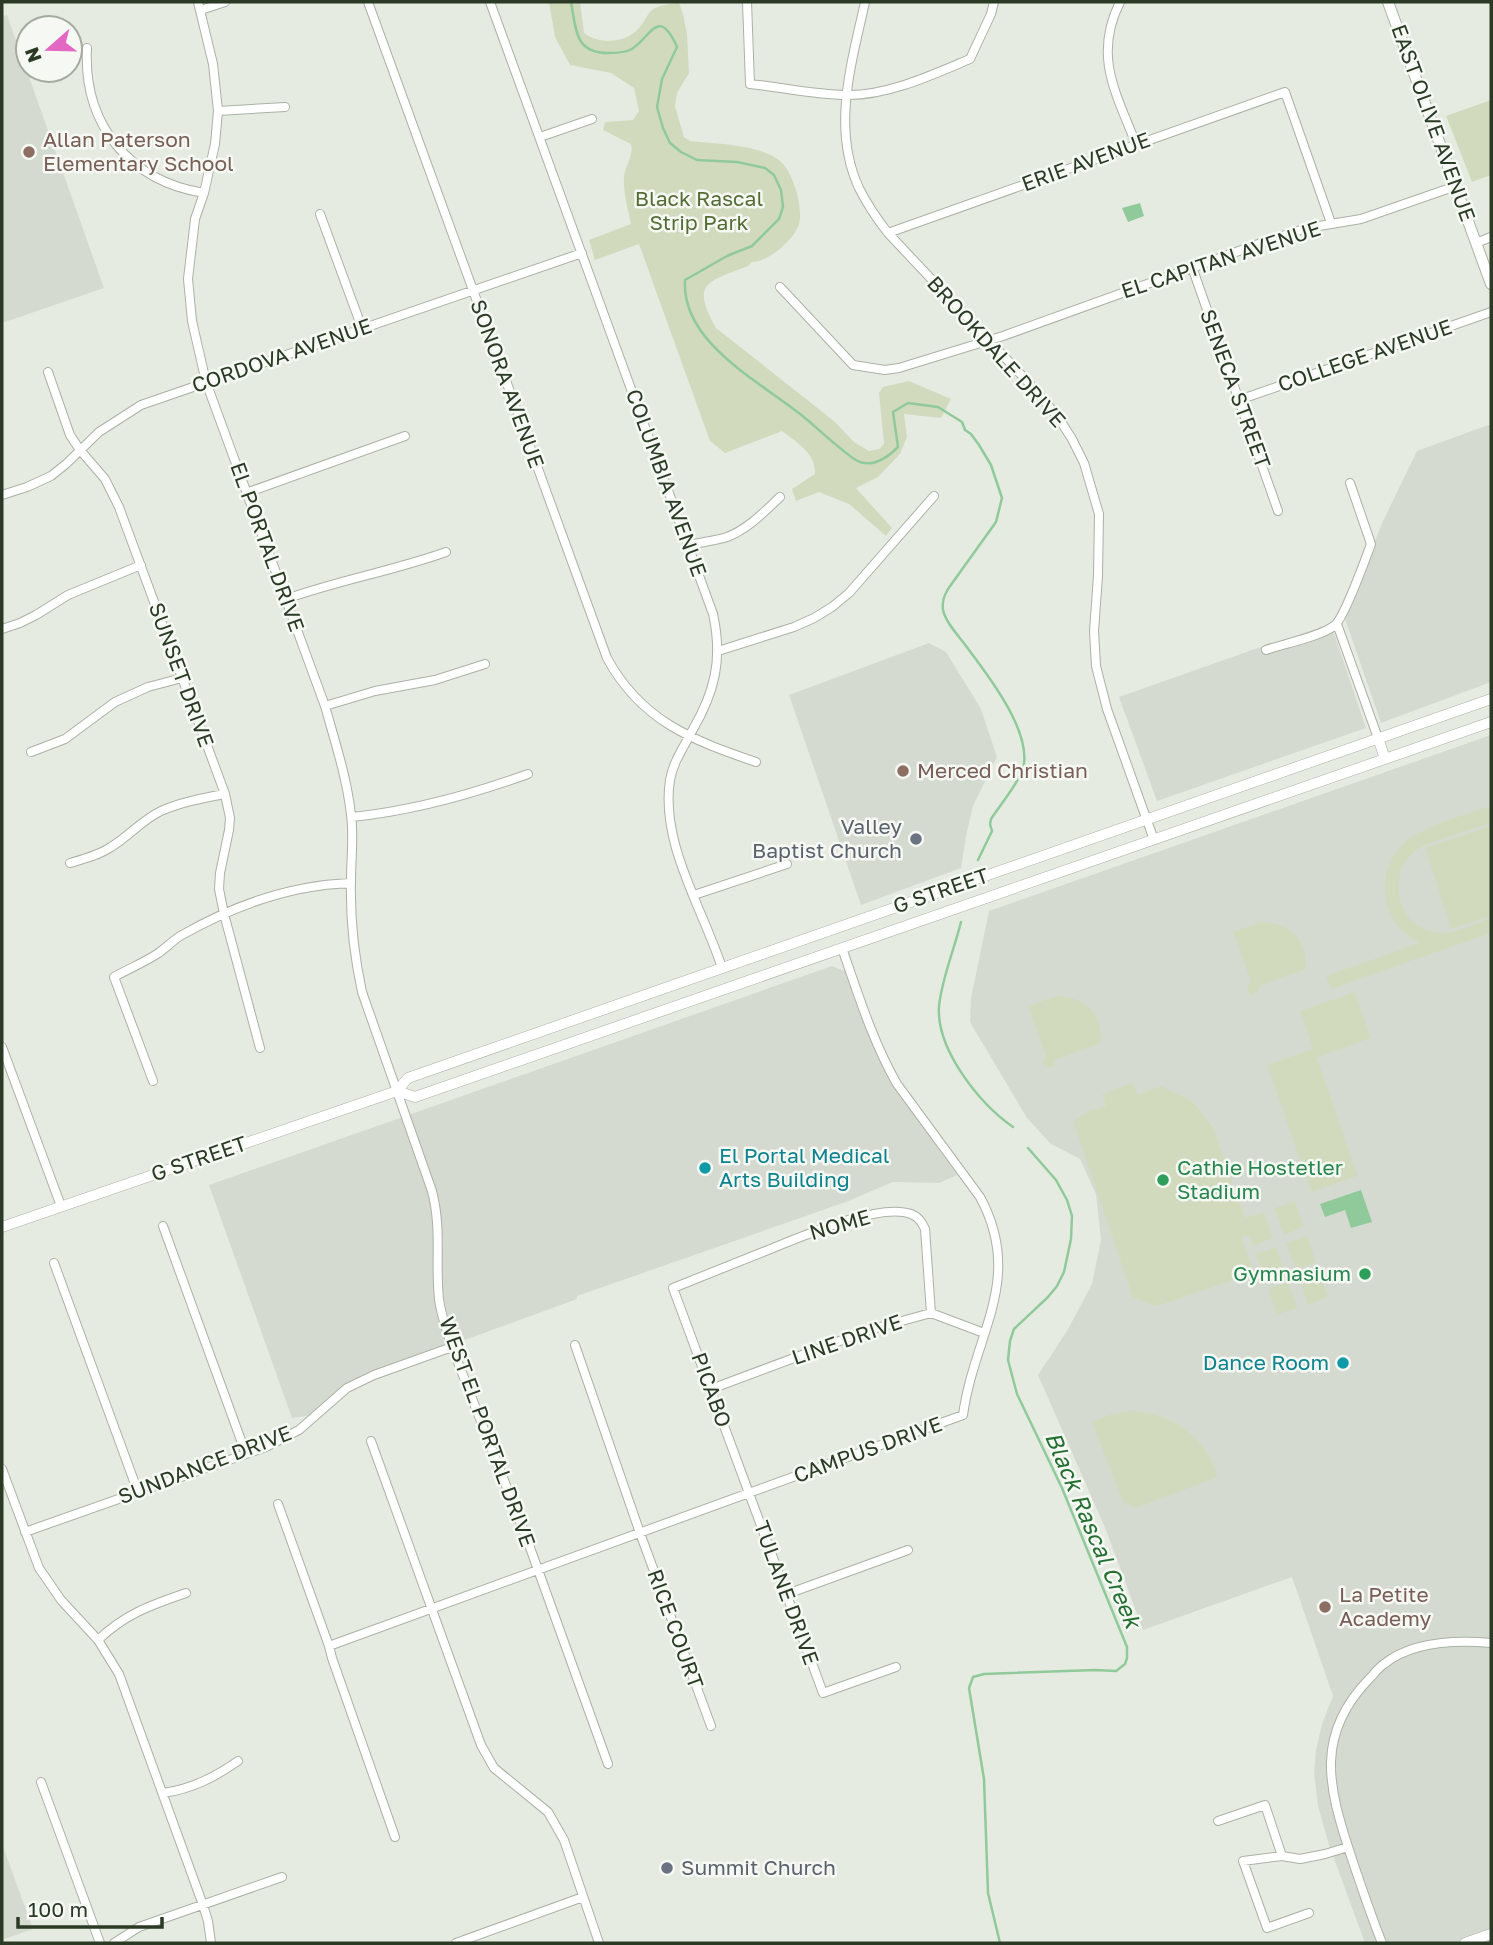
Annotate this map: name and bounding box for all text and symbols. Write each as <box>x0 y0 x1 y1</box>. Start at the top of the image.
north arrow <box>14 14 84 84</box>
street label: EAST OLIVE AVENUE <box>1386 21 1482 225</box>
text: N <box>19 44 46 66</box>
place label: Allan Paterson Elementary School <box>43 126 234 176</box>
street label: ERIE AVENUE <box>1018 126 1153 196</box>
marker: Allan Paterson Elementary School <box>21 144 37 160</box>
park label: Black Rascal Strip Park <box>635 185 763 235</box>
street label: EL CAPITAN AVENUE <box>1118 215 1324 304</box>
street label: BROOKDALE DRIVE <box>922 270 1072 432</box>
street label: SONORA AVENUE <box>465 296 550 471</box>
street label: SENECA STREET <box>1195 306 1277 472</box>
street label: CORDOVA AVENUE <box>188 312 375 398</box>
street label: COLLEGE AVENUE <box>1274 313 1455 397</box>
street label: COLUMBIA AVENUE <box>621 385 713 580</box>
street label: EL PORTAL DRIVE <box>225 458 311 635</box>
street label: SUNSET DRIVE <box>144 599 220 750</box>
place label: Merced Christian <box>917 757 1088 783</box>
marker: Merced Christian <box>895 763 911 779</box>
place label: Valley Baptist Church <box>752 813 902 863</box>
marker: Valley Baptist Church <box>908 831 924 847</box>
street label: G STREET <box>889 862 992 919</box>
street label: G STREET <box>147 1130 250 1187</box>
place label: El Portal Medical Arts Building <box>719 1142 890 1192</box>
place label: Cathie Hostetler Stadium <box>1177 1154 1343 1204</box>
marker: El Portal Medical Arts Building <box>697 1160 713 1176</box>
marker: Cathie Hostetler Stadium <box>1155 1172 1171 1188</box>
street label: NOME <box>806 1203 873 1245</box>
place label: Gymnasium <box>1233 1260 1351 1286</box>
marker: Gymnasium <box>1357 1266 1373 1282</box>
street label: LINE DRIVE <box>788 1308 905 1370</box>
street label: WEST EL PORTAL DRIVE <box>434 1313 542 1550</box>
street label: PICABO <box>686 1349 737 1431</box>
place label: Dance Room <box>1203 1349 1329 1375</box>
marker: Dance Room <box>1335 1355 1351 1371</box>
street label: CAMPUS DRIVE <box>790 1410 946 1488</box>
street label: SUNDANCE DRIVE <box>114 1419 295 1509</box>
water label: Black Rascal Creek <box>1040 1427 1149 1634</box>
street label: TULANE DRIVE <box>749 1517 825 1668</box>
street label: RICE COURT <box>642 1565 710 1692</box>
place label: La Petite Academy <box>1339 1581 1431 1631</box>
marker: La Petite Academy <box>1317 1599 1333 1615</box>
place label: Summit Church <box>681 1854 836 1880</box>
marker: Summit Church <box>659 1860 675 1876</box>
scale bar <box>18 1885 161 1929</box>
text: 100 m <box>28 1896 88 1922</box>

